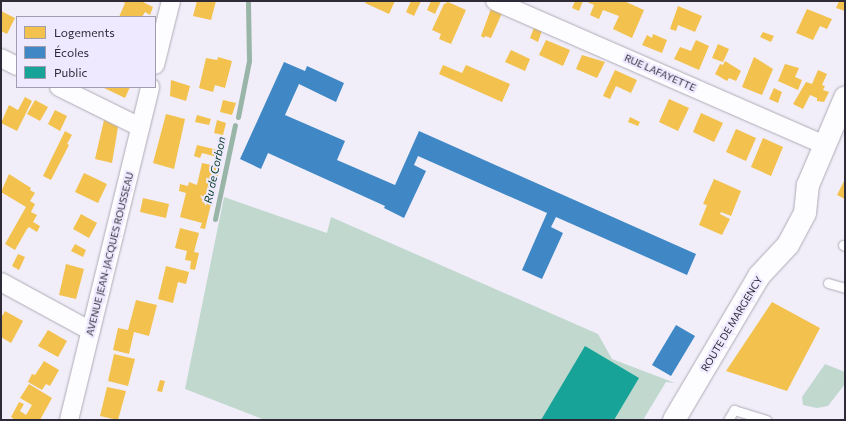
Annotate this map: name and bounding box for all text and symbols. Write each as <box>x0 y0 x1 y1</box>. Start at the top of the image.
legend <box>16 16 156 88</box>
text: Logements <box>54 25 115 39</box>
text: Écoles <box>54 45 89 59</box>
street label: RUE LAFAYETTE <box>622 52 698 94</box>
text: Public <box>54 65 87 79</box>
water label: Ru de Corbon <box>202 136 228 204</box>
street label: AVENUE JEAN-JACQUES ROUSSEAU <box>84 171 136 337</box>
street label: ROUTE DE MARGENCY <box>699 274 765 374</box>

